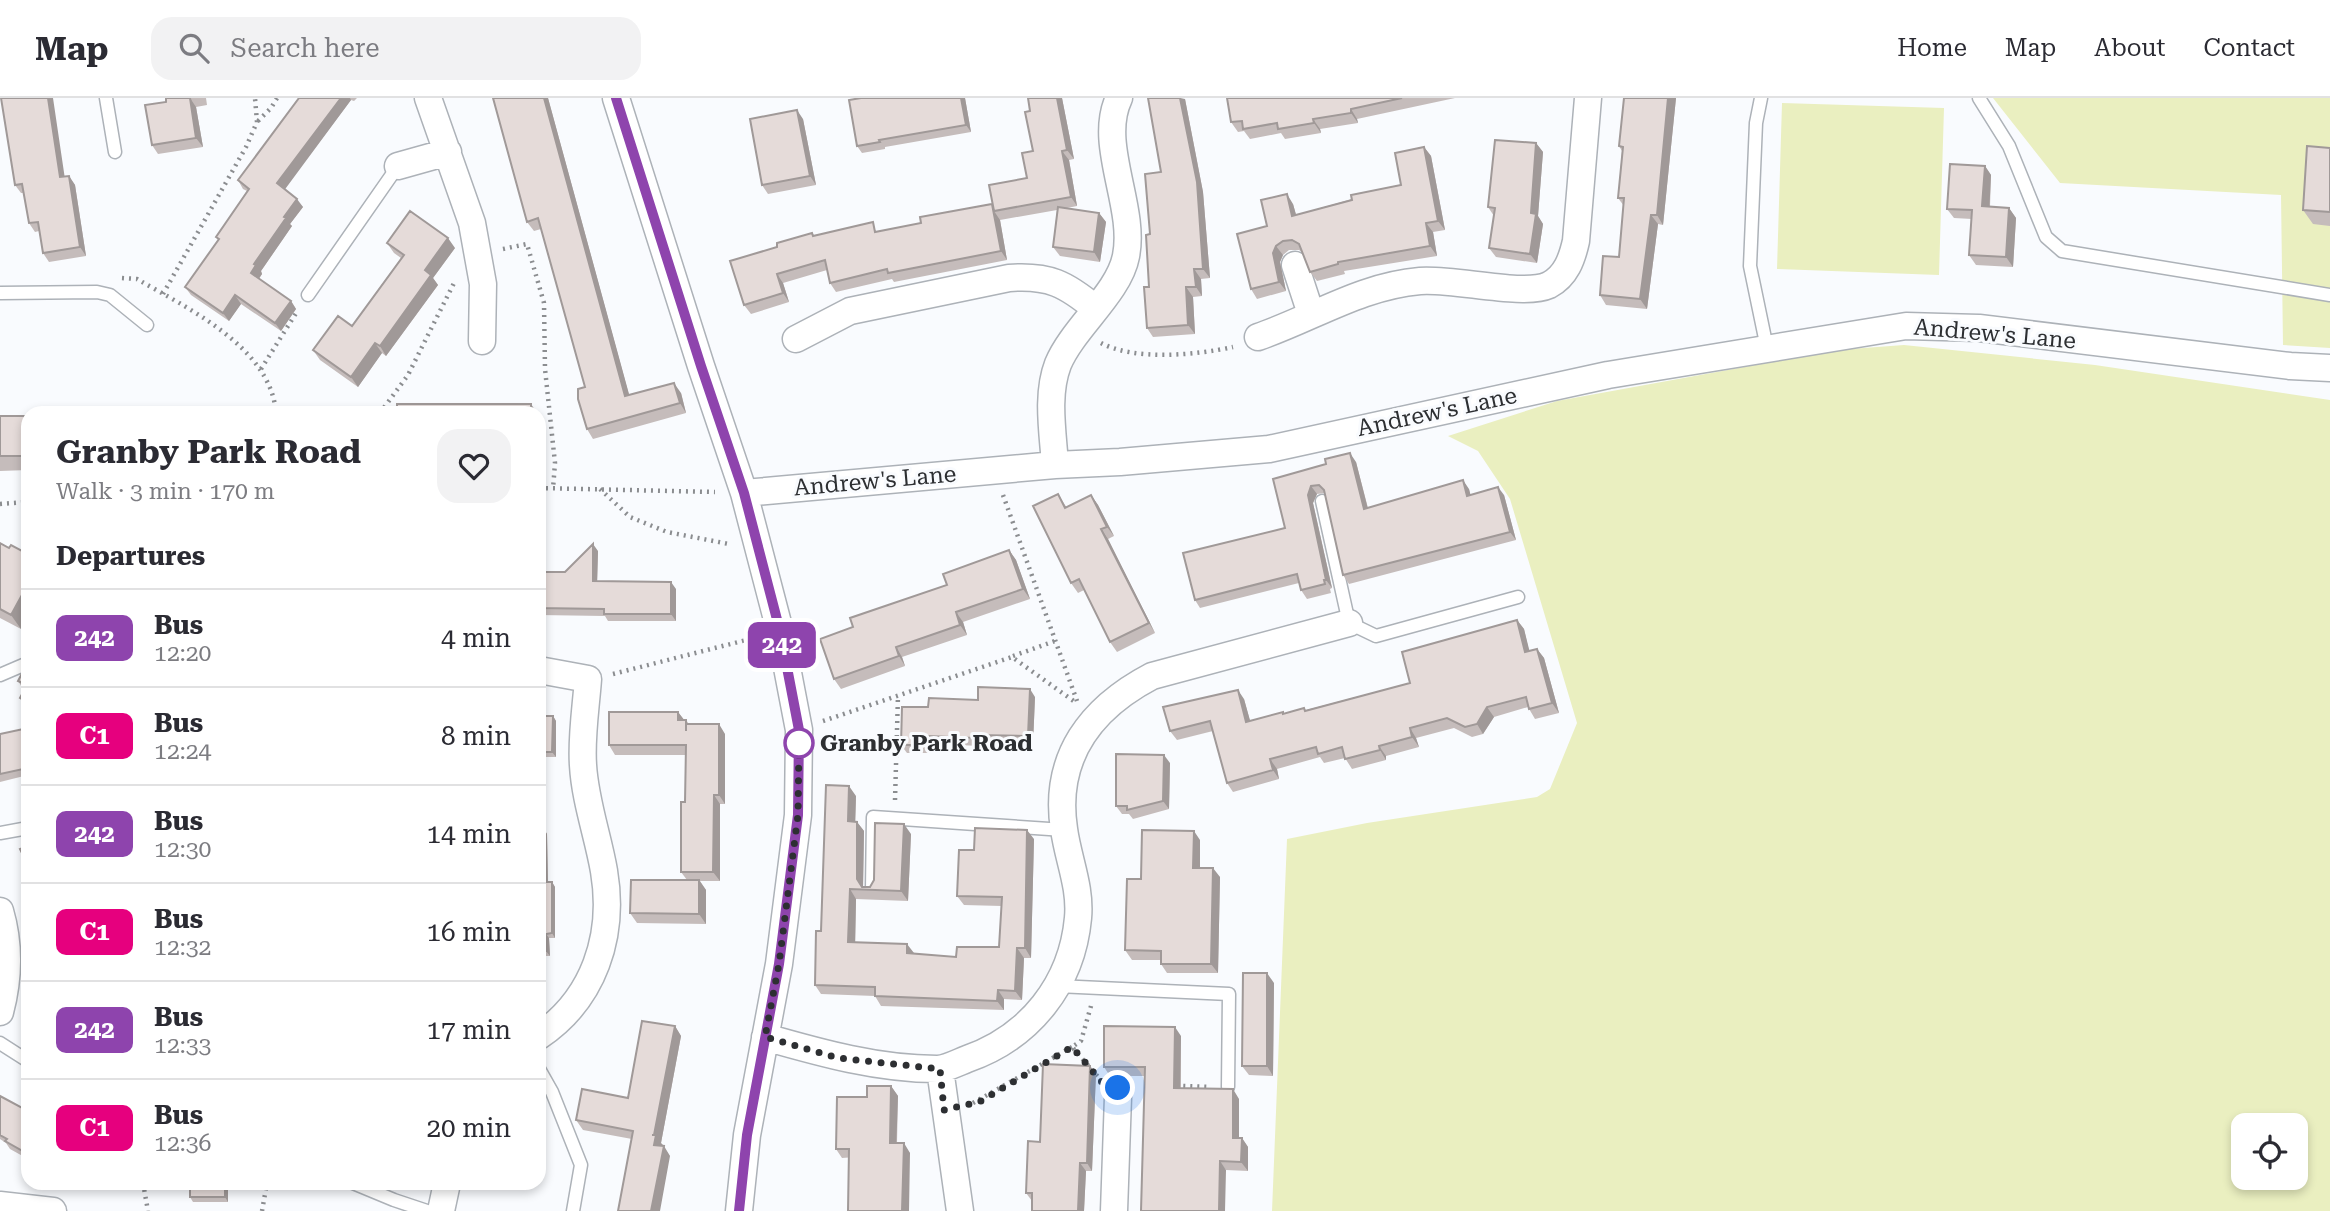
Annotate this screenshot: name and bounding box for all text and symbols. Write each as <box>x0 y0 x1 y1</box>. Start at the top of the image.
search box <box>151 17 641 80</box>
text: Map <box>35 29 109 68</box>
icon: search <box>175 29 213 67</box>
text: Search here <box>231 33 380 63</box>
text: Home <box>1897 34 1967 62</box>
text: Map <box>2005 34 2056 62</box>
text: About <box>2094 34 2165 62</box>
text: Contact <box>2203 34 2295 62</box>
street label: Andrew's Lane <box>1913 313 2077 355</box>
street label: Andrew's Lane <box>1355 382 1519 442</box>
button: heart <box>437 429 511 503</box>
text: Granby Park Road <box>56 432 361 471</box>
street label: Andrew's Lane <box>793 460 957 502</box>
text: Walk · 3 min · 170 m <box>56 478 275 505</box>
text: Departures <box>56 541 205 571</box>
text: Bus <box>154 610 203 640</box>
line badge: 242 <box>742 622 822 668</box>
text: 4 min <box>441 623 511 653</box>
text: 242 <box>74 624 115 652</box>
text: 242 <box>762 631 802 659</box>
text: 12:20 <box>154 640 211 667</box>
text: Bus <box>154 708 203 738</box>
text: 8 min <box>441 721 511 751</box>
text: C1 <box>79 722 110 750</box>
marker: Granby Park Road <box>784 728 814 758</box>
place label: Granby Park Road <box>820 730 1033 757</box>
text: 12:24 <box>154 738 211 765</box>
text: Bus <box>154 806 203 836</box>
text: 14 min <box>427 819 511 849</box>
text: 242 <box>74 820 115 848</box>
text: 12:30 <box>154 836 211 863</box>
text: Bus <box>154 904 203 934</box>
text: 16 min <box>427 917 511 947</box>
text: C1 <box>79 918 110 946</box>
text: 12:32 <box>154 934 211 961</box>
text: Bus <box>154 1002 203 1032</box>
text: 17 min <box>427 1015 511 1045</box>
text: 242 <box>74 1016 115 1044</box>
text: 12:33 <box>154 1032 211 1059</box>
your location <box>1100 1070 1135 1105</box>
text: Bus <box>154 1100 203 1130</box>
text: 20 min <box>427 1113 511 1143</box>
map controls <box>2231 1113 2308 1190</box>
button: locate <box>2231 1113 2308 1190</box>
text: C1 <box>79 1114 110 1142</box>
text: 12:36 <box>154 1130 211 1157</box>

